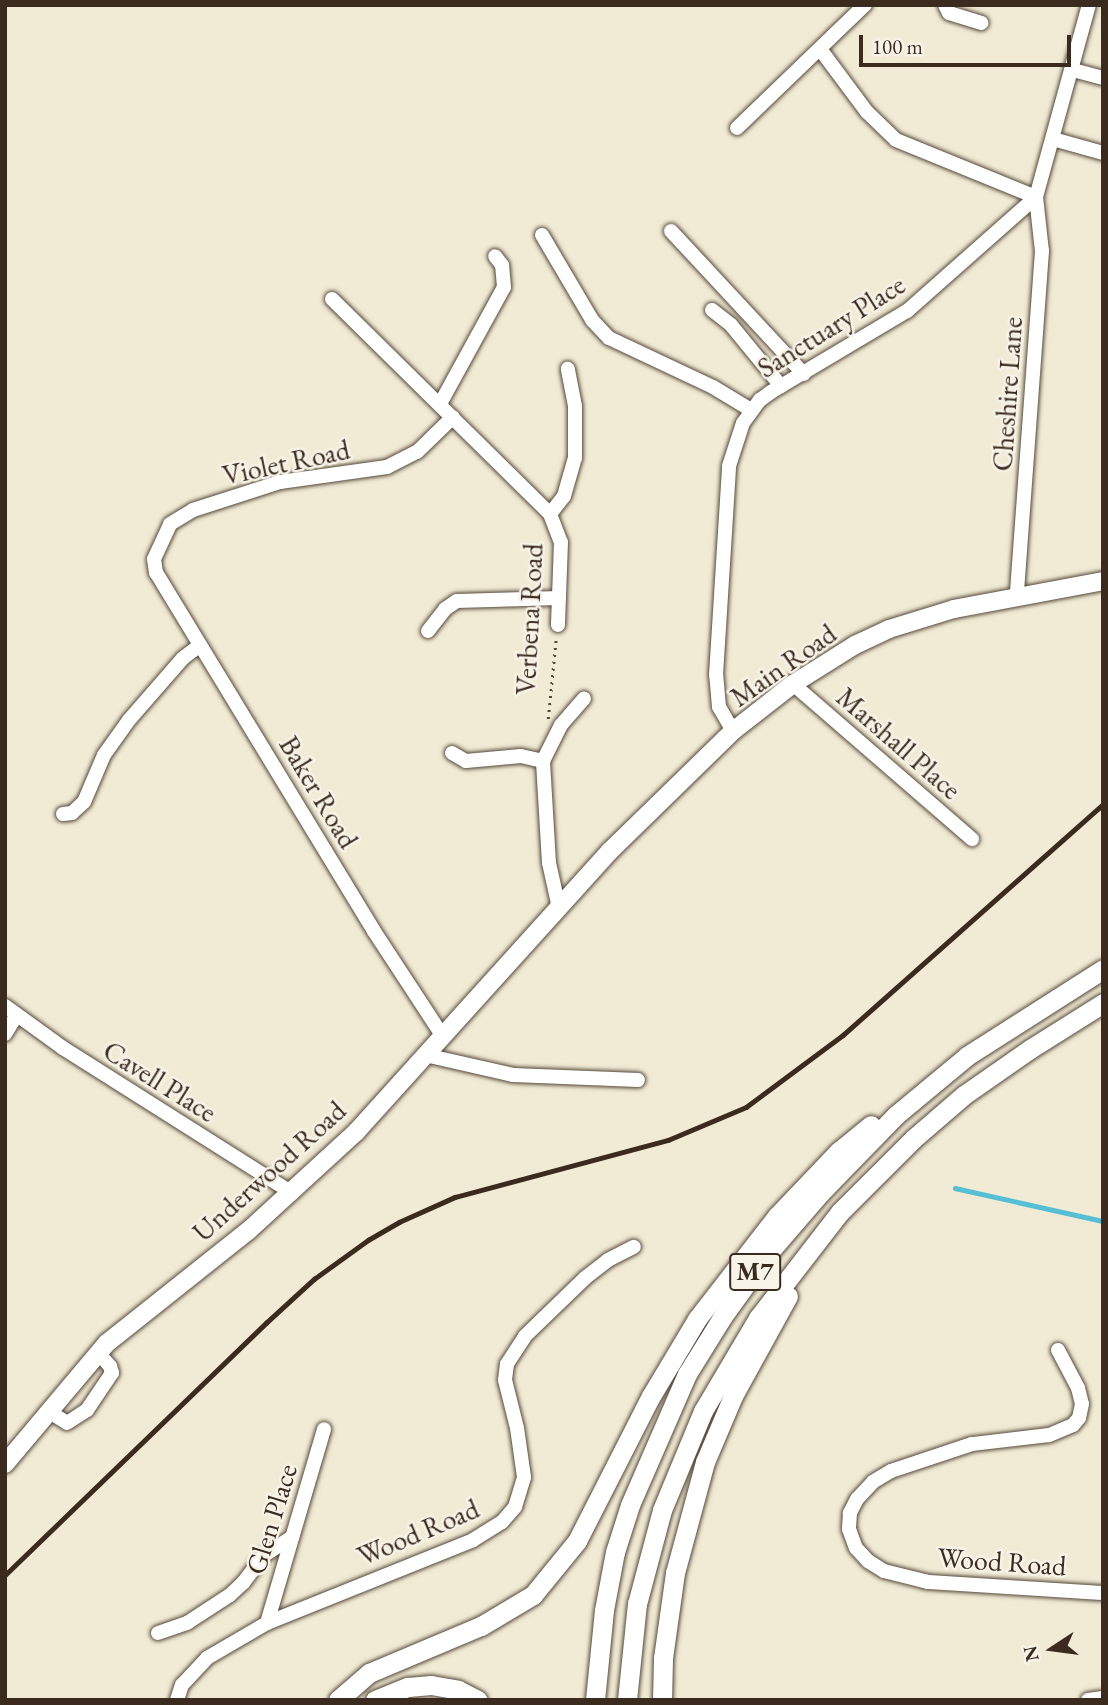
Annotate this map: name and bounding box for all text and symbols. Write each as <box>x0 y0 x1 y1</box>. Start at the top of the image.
scale bar <box>863 21 1075 65</box>
text: 100 m <box>872 33 923 60</box>
street label: Sanctuary Place <box>751 267 911 385</box>
street label: Cheshire Lane <box>985 316 1029 472</box>
street label: Violet Road <box>219 432 353 492</box>
street label: Verbena Road <box>508 542 550 696</box>
street label: Main Road <box>724 616 842 714</box>
street label: Marshall Place <box>830 680 968 806</box>
street label: Baker Road <box>272 730 366 854</box>
street label: Cavell Place <box>97 1033 223 1129</box>
street label: Underwood Road <box>186 1093 352 1249</box>
road number: M7 <box>729 1250 781 1294</box>
street label: Glen Place <box>238 1460 304 1578</box>
street label: Wood Road <box>352 1491 484 1573</box>
street label: Wood Road <box>937 1540 1067 1582</box>
north arrow <box>1017 1614 1087 1684</box>
text: N <box>1017 1644 1045 1664</box>

